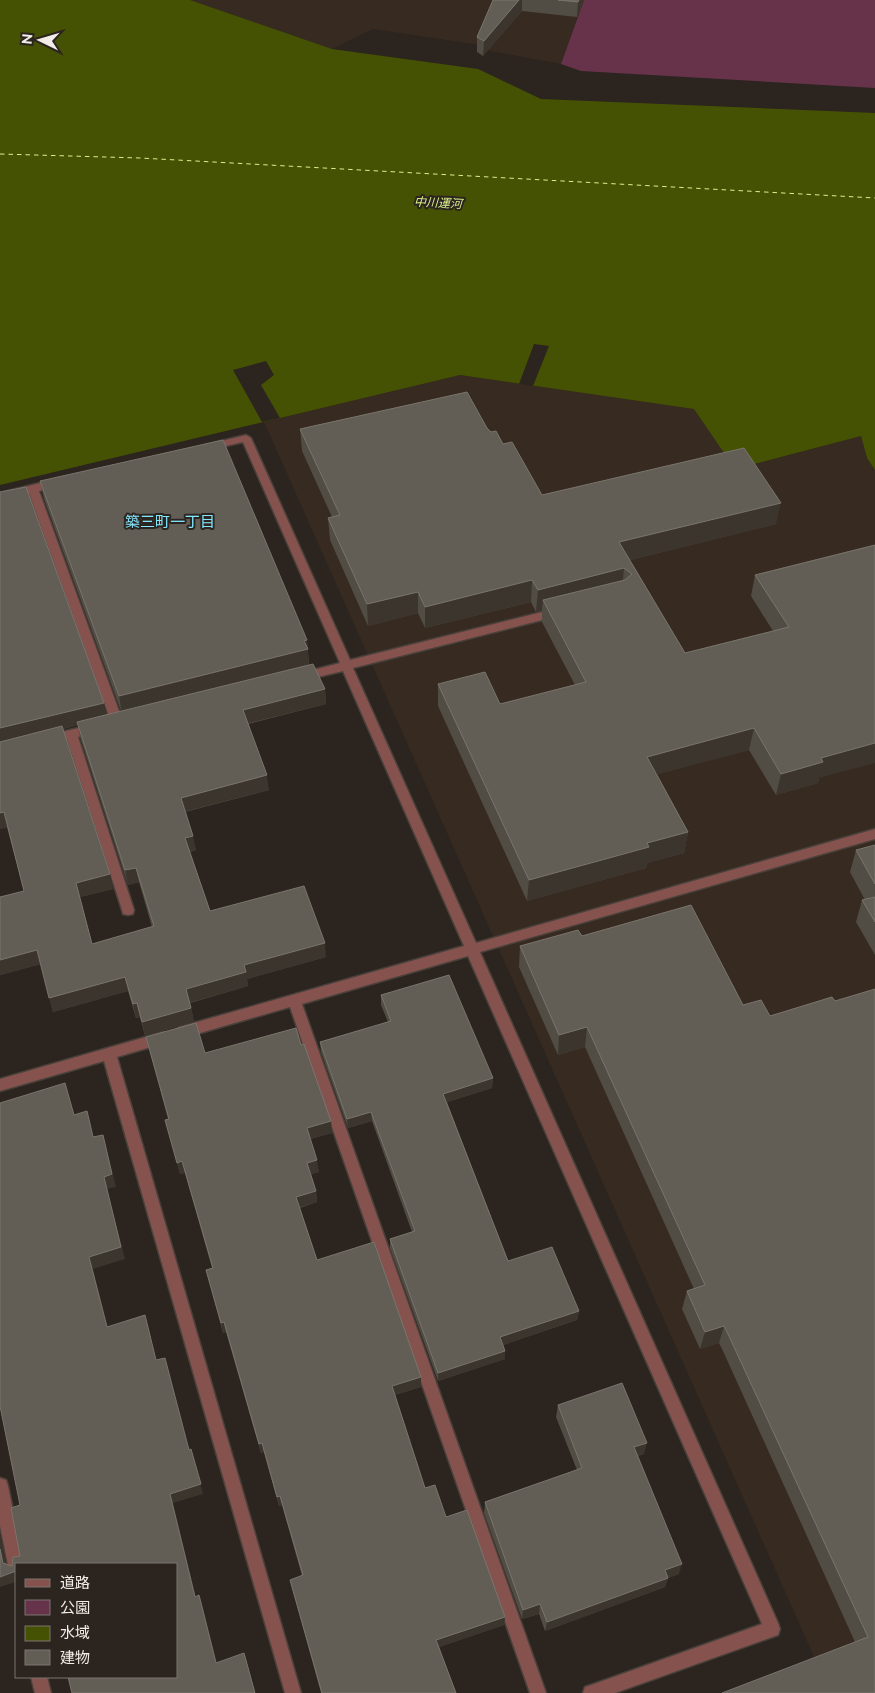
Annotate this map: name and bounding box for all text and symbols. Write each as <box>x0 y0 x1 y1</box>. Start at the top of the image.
north arrow <box>15 15 65 65</box>
text: N <box>19 33 35 45</box>
water label: 中川運河 <box>414 195 464 211</box>
district label: 築三町一丁目 <box>125 513 215 531</box>
legend <box>15 1563 178 1678</box>
text: 道路 <box>60 1574 90 1592</box>
text: 公園 <box>60 1599 90 1617</box>
text: 水域 <box>60 1624 90 1642</box>
text: 建物 <box>60 1649 90 1667</box>

